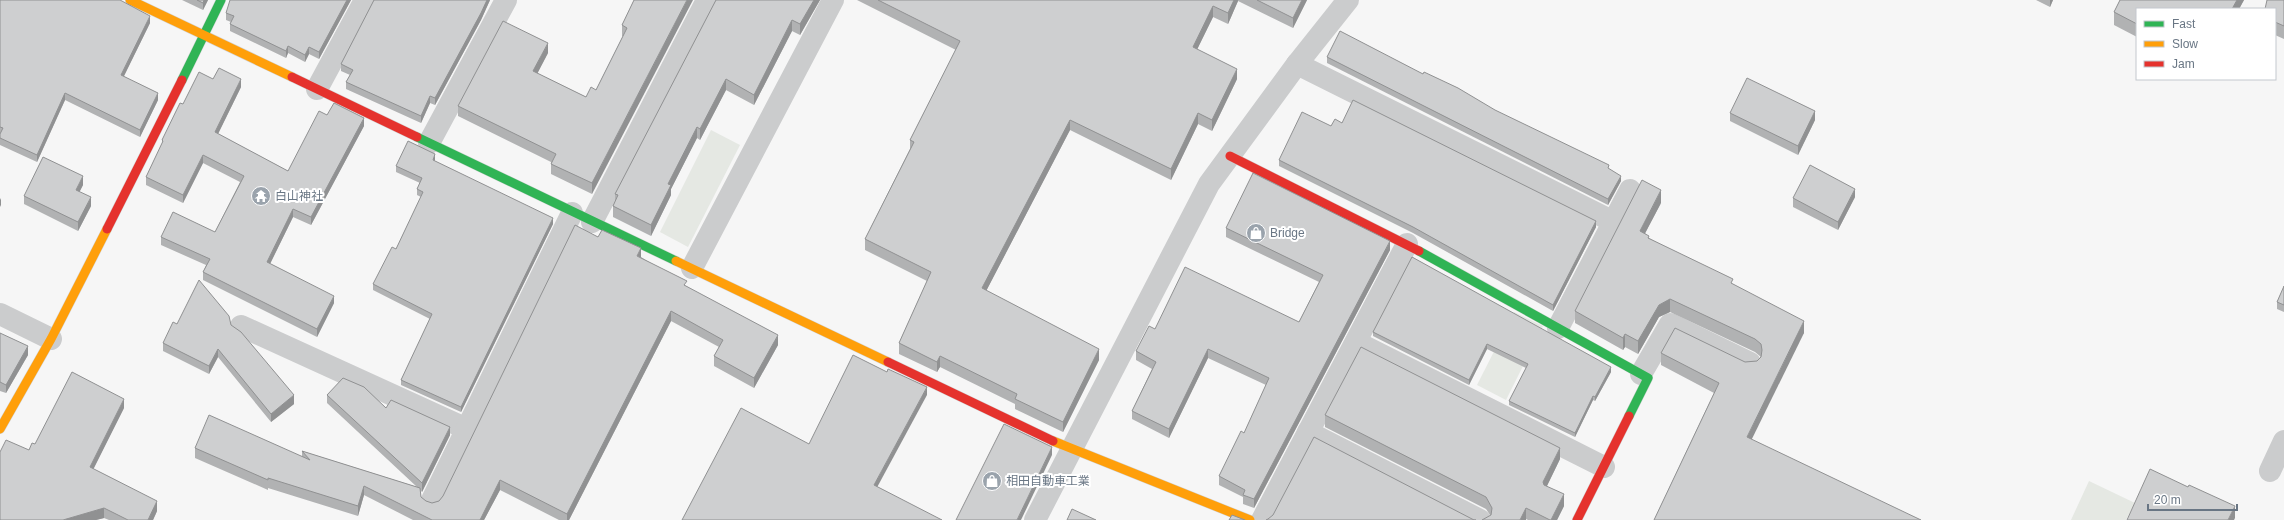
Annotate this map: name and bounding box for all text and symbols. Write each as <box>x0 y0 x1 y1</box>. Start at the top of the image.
legend <box>2136 8 2276 80</box>
text: Fast <box>2172 17 2196 31</box>
text: Slow <box>2172 37 2198 51</box>
text: Jam <box>2172 57 2195 71</box>
temple icon: 白山神社 <box>250 185 272 207</box>
place label: 白山神社 <box>275 189 323 203</box>
shop icon: Bridge <box>1245 222 1267 244</box>
place label: Bridge <box>1270 226 1305 240</box>
shop icon: 相田自動車工業 <box>981 470 1003 492</box>
place label: 相田自動車工業 <box>1006 474 1090 488</box>
scale bar <box>2148 486 2237 512</box>
text: 20 m <box>2154 493 2181 507</box>

